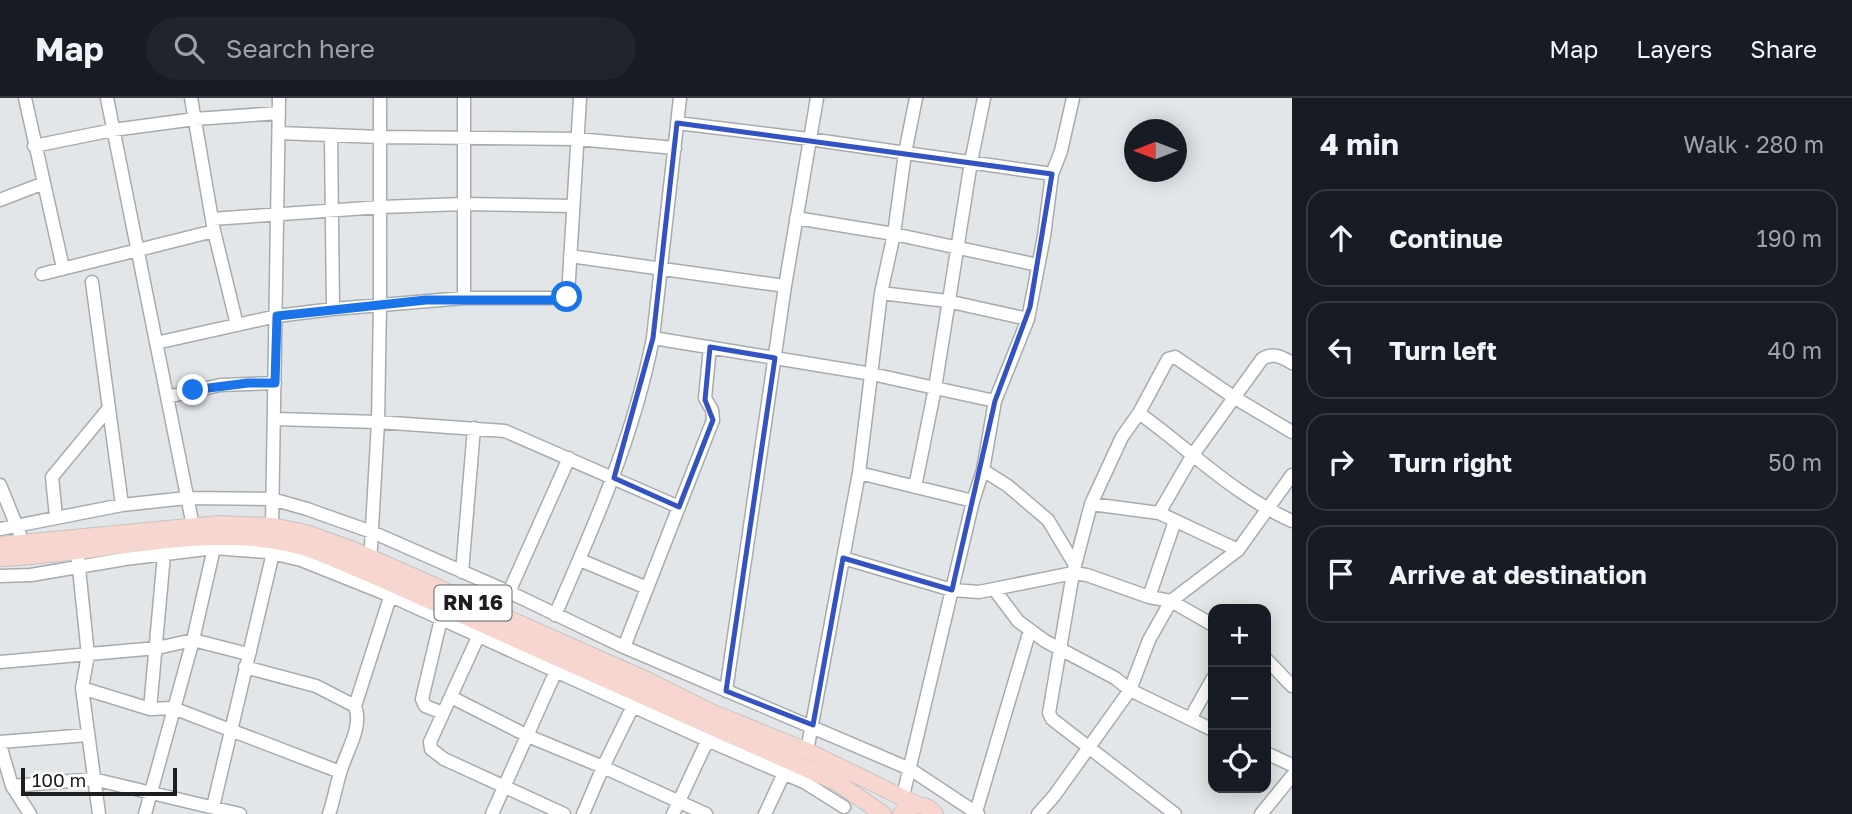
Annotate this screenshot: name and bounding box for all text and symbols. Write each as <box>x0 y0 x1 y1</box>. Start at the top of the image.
search box <box>146 17 636 80</box>
text: Map <box>35 29 104 68</box>
icon: search <box>170 29 208 67</box>
text: Search here <box>226 33 375 64</box>
text: Map <box>1549 34 1598 63</box>
text: Layers <box>1636 34 1712 63</box>
text: Share <box>1750 34 1817 63</box>
north arrow <box>1124 119 1187 182</box>
text: 4 min <box>1320 126 1399 162</box>
text: Walk · 280 m <box>1683 130 1824 158</box>
icon: ahead <box>1322 219 1360 257</box>
text: Continue <box>1389 223 1503 254</box>
text: 190 m <box>1757 224 1822 252</box>
route start <box>551 281 582 312</box>
icon: left <box>1322 331 1360 369</box>
text: Turn left <box>1389 335 1497 366</box>
text: 40 m <box>1768 336 1822 364</box>
route end <box>177 374 208 405</box>
icon: right <box>1322 443 1360 481</box>
text: Turn right <box>1389 447 1512 478</box>
text: 50 m <box>1768 448 1822 476</box>
icon: arrive <box>1322 555 1360 593</box>
text: Arrive at destination <box>1389 559 1647 590</box>
road number: RN 16 <box>434 586 512 620</box>
map controls <box>1208 604 1271 793</box>
button: + <box>1208 604 1271 667</box>
button: − <box>1208 667 1271 730</box>
button: locate <box>1208 730 1271 793</box>
scale bar <box>21 765 177 797</box>
text: 100 m <box>32 768 86 791</box>

